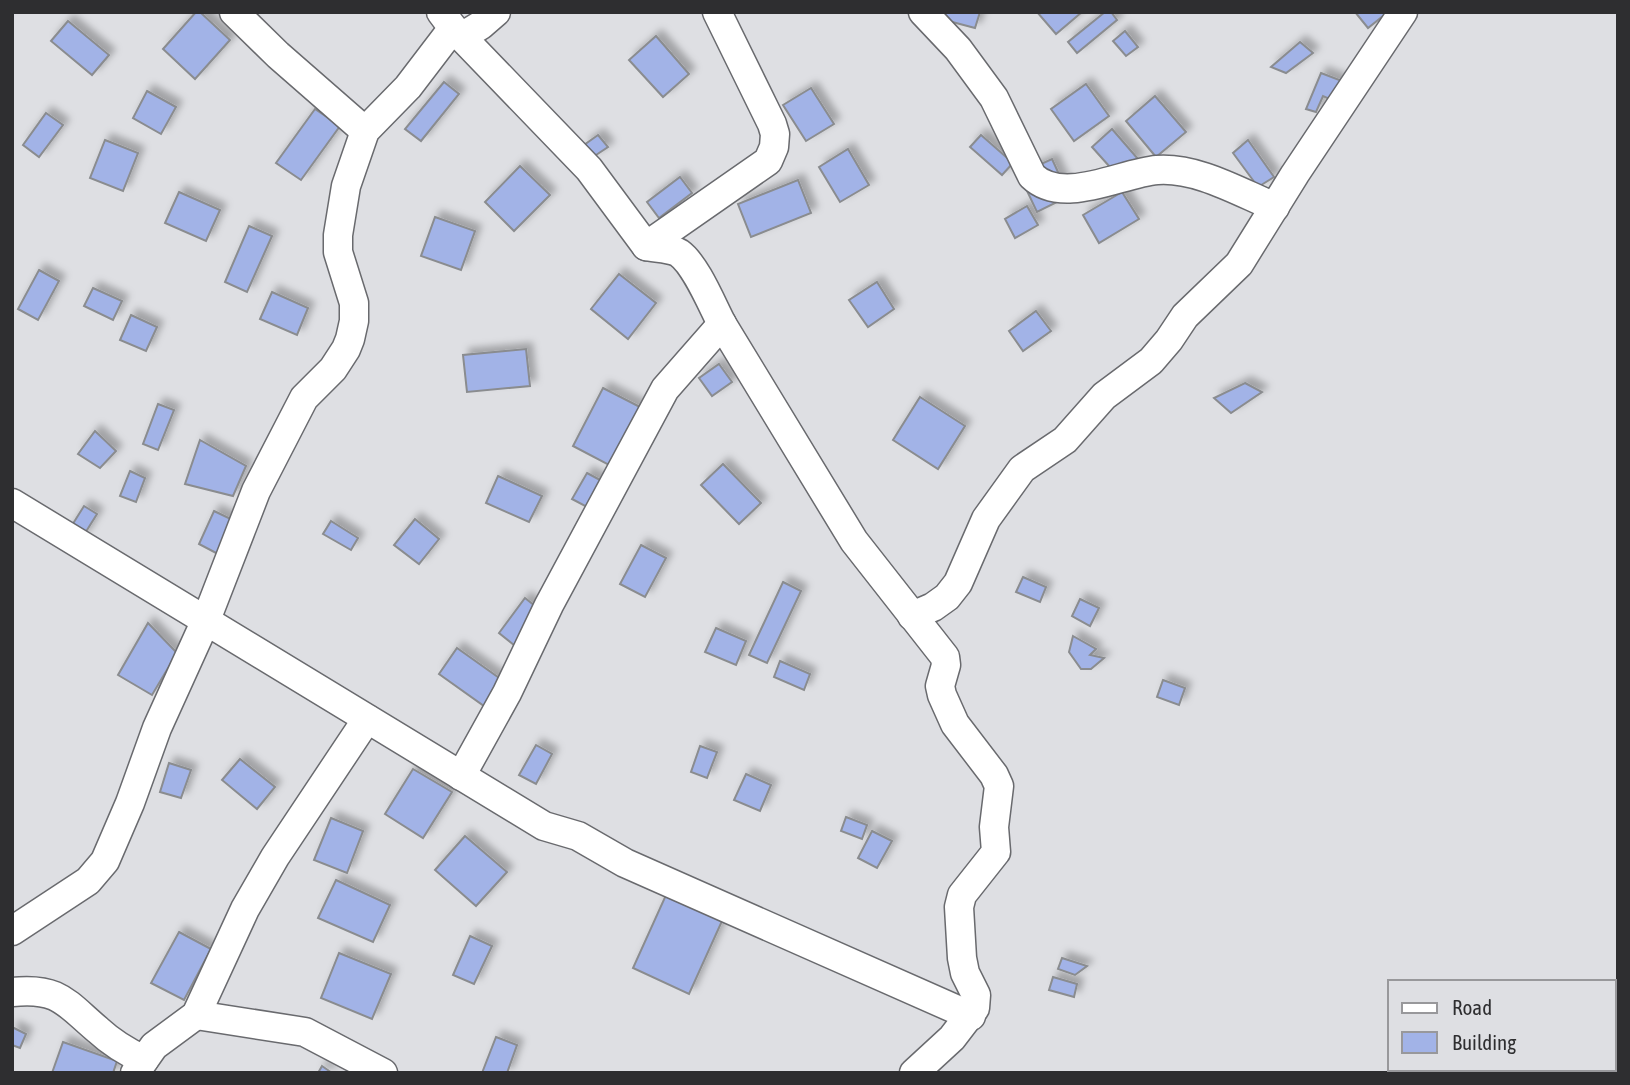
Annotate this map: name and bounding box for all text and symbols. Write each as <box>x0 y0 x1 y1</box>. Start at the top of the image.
legend <box>1388 980 1616 1071</box>
text: Road <box>1452 995 1492 1019</box>
text: Building <box>1452 1030 1516 1054</box>

